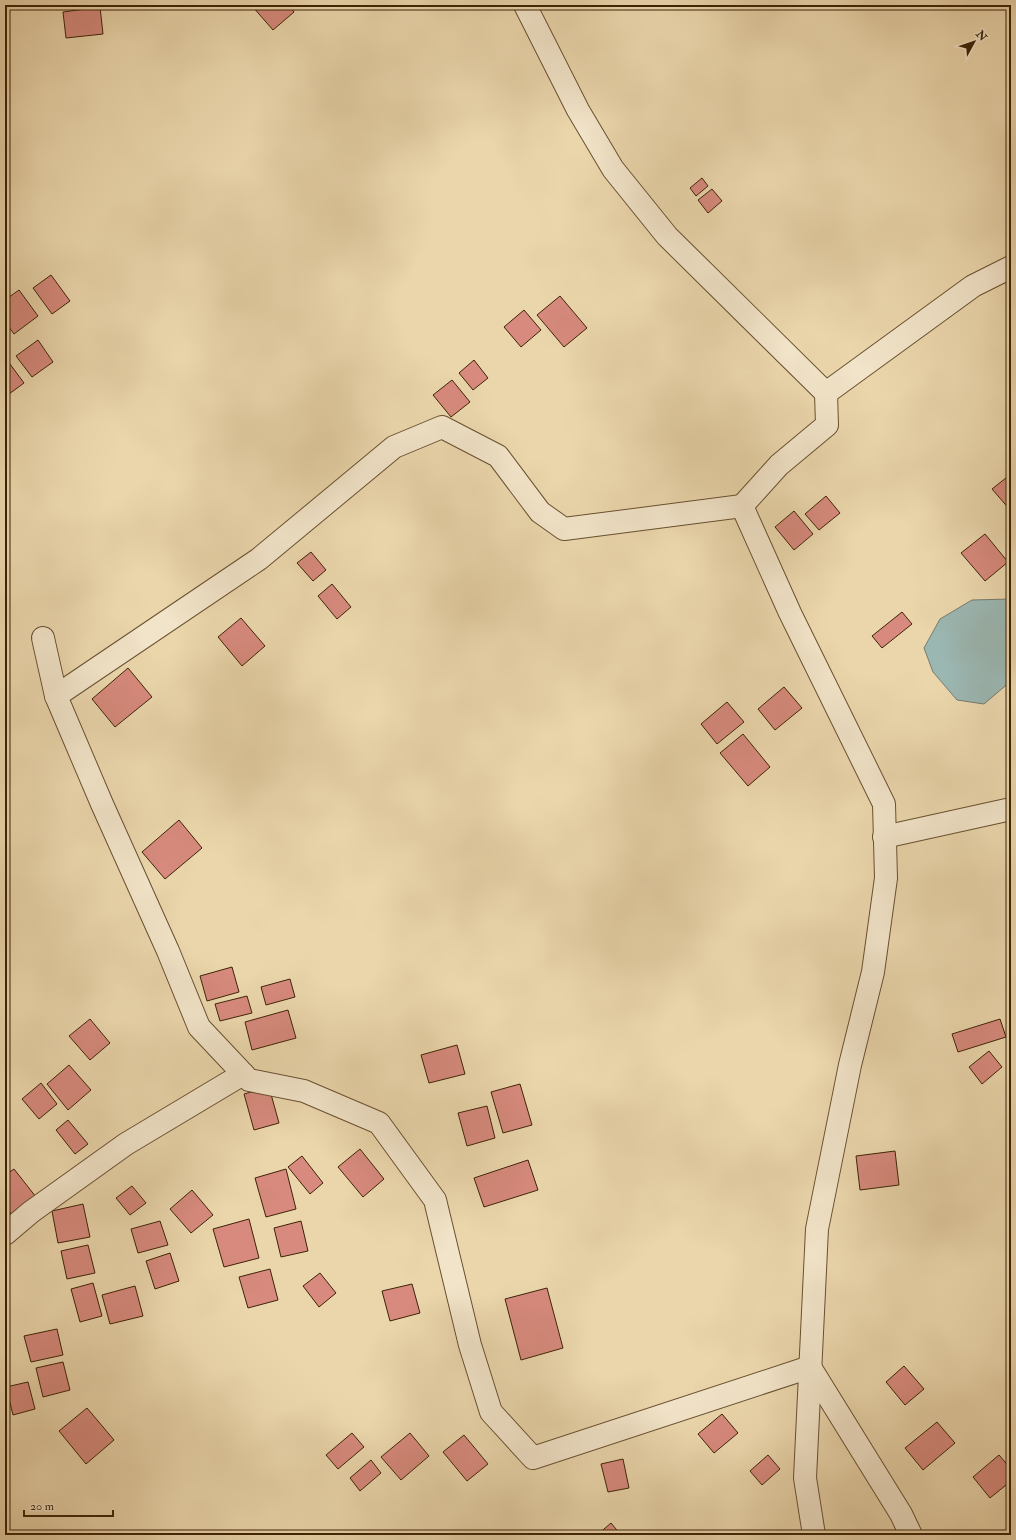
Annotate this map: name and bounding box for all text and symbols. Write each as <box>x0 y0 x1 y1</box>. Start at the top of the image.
north arrow <box>954 22 994 62</box>
text: N <box>972 27 990 45</box>
scale bar <box>24 1492 113 1518</box>
text: 20 m <box>30 1499 55 1514</box>

